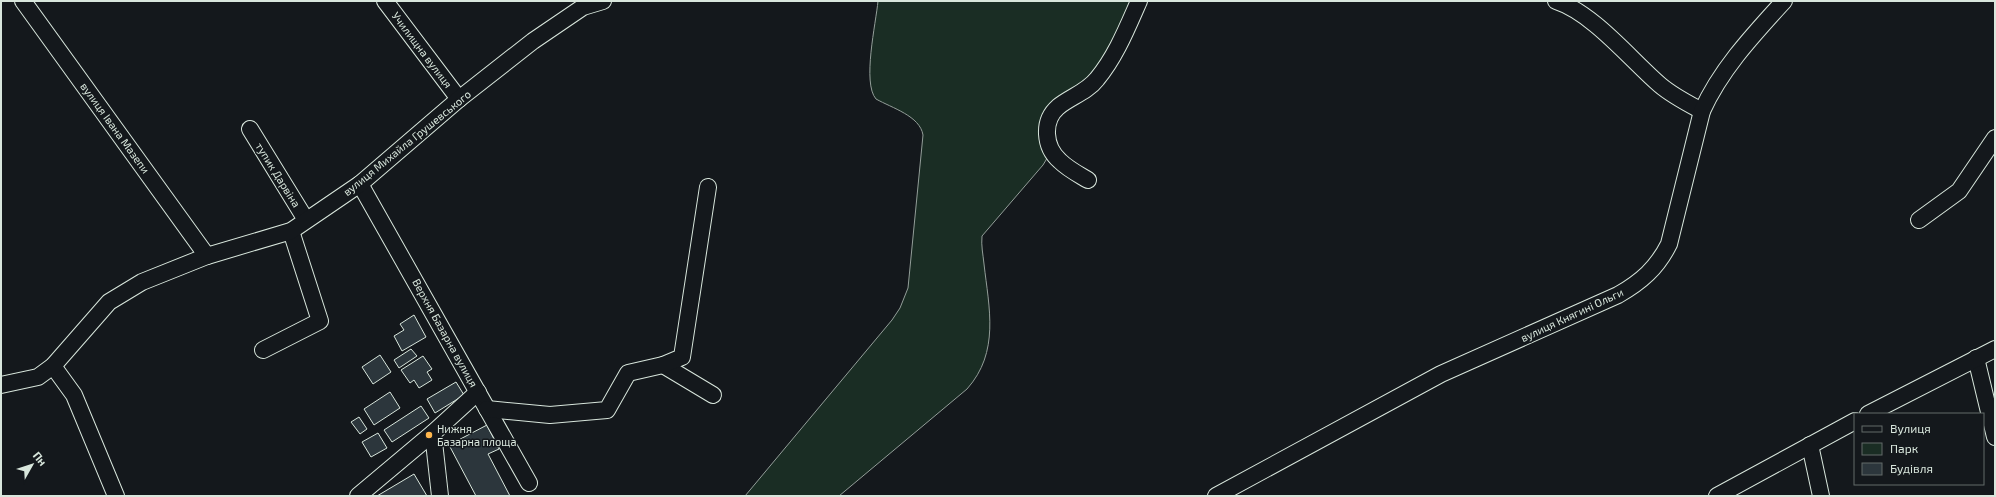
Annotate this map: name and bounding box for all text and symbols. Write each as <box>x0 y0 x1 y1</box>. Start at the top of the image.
street label: Училищна вулиця <box>389 9 455 91</box>
street label: вулиця Івана Мазепи <box>77 80 153 176</box>
street label: вулиця Михайла Грушевського <box>340 87 474 199</box>
street label: тупик Дарвіна <box>253 140 303 210</box>
street label: Верхня Базарна вулиця <box>409 276 481 390</box>
street label: вулиця Княгині Ольги <box>1518 285 1626 345</box>
legend <box>1854 413 1984 485</box>
text: Вулиця <box>1890 421 1931 436</box>
place label: Нижня Базарна площа <box>437 422 517 448</box>
marker: Нижня Базарна площа <box>424 430 434 440</box>
text: Парк <box>1890 441 1919 455</box>
north arrow <box>12 445 52 485</box>
text: Пн <box>31 449 50 468</box>
text: Будівля <box>1890 461 1933 476</box>

